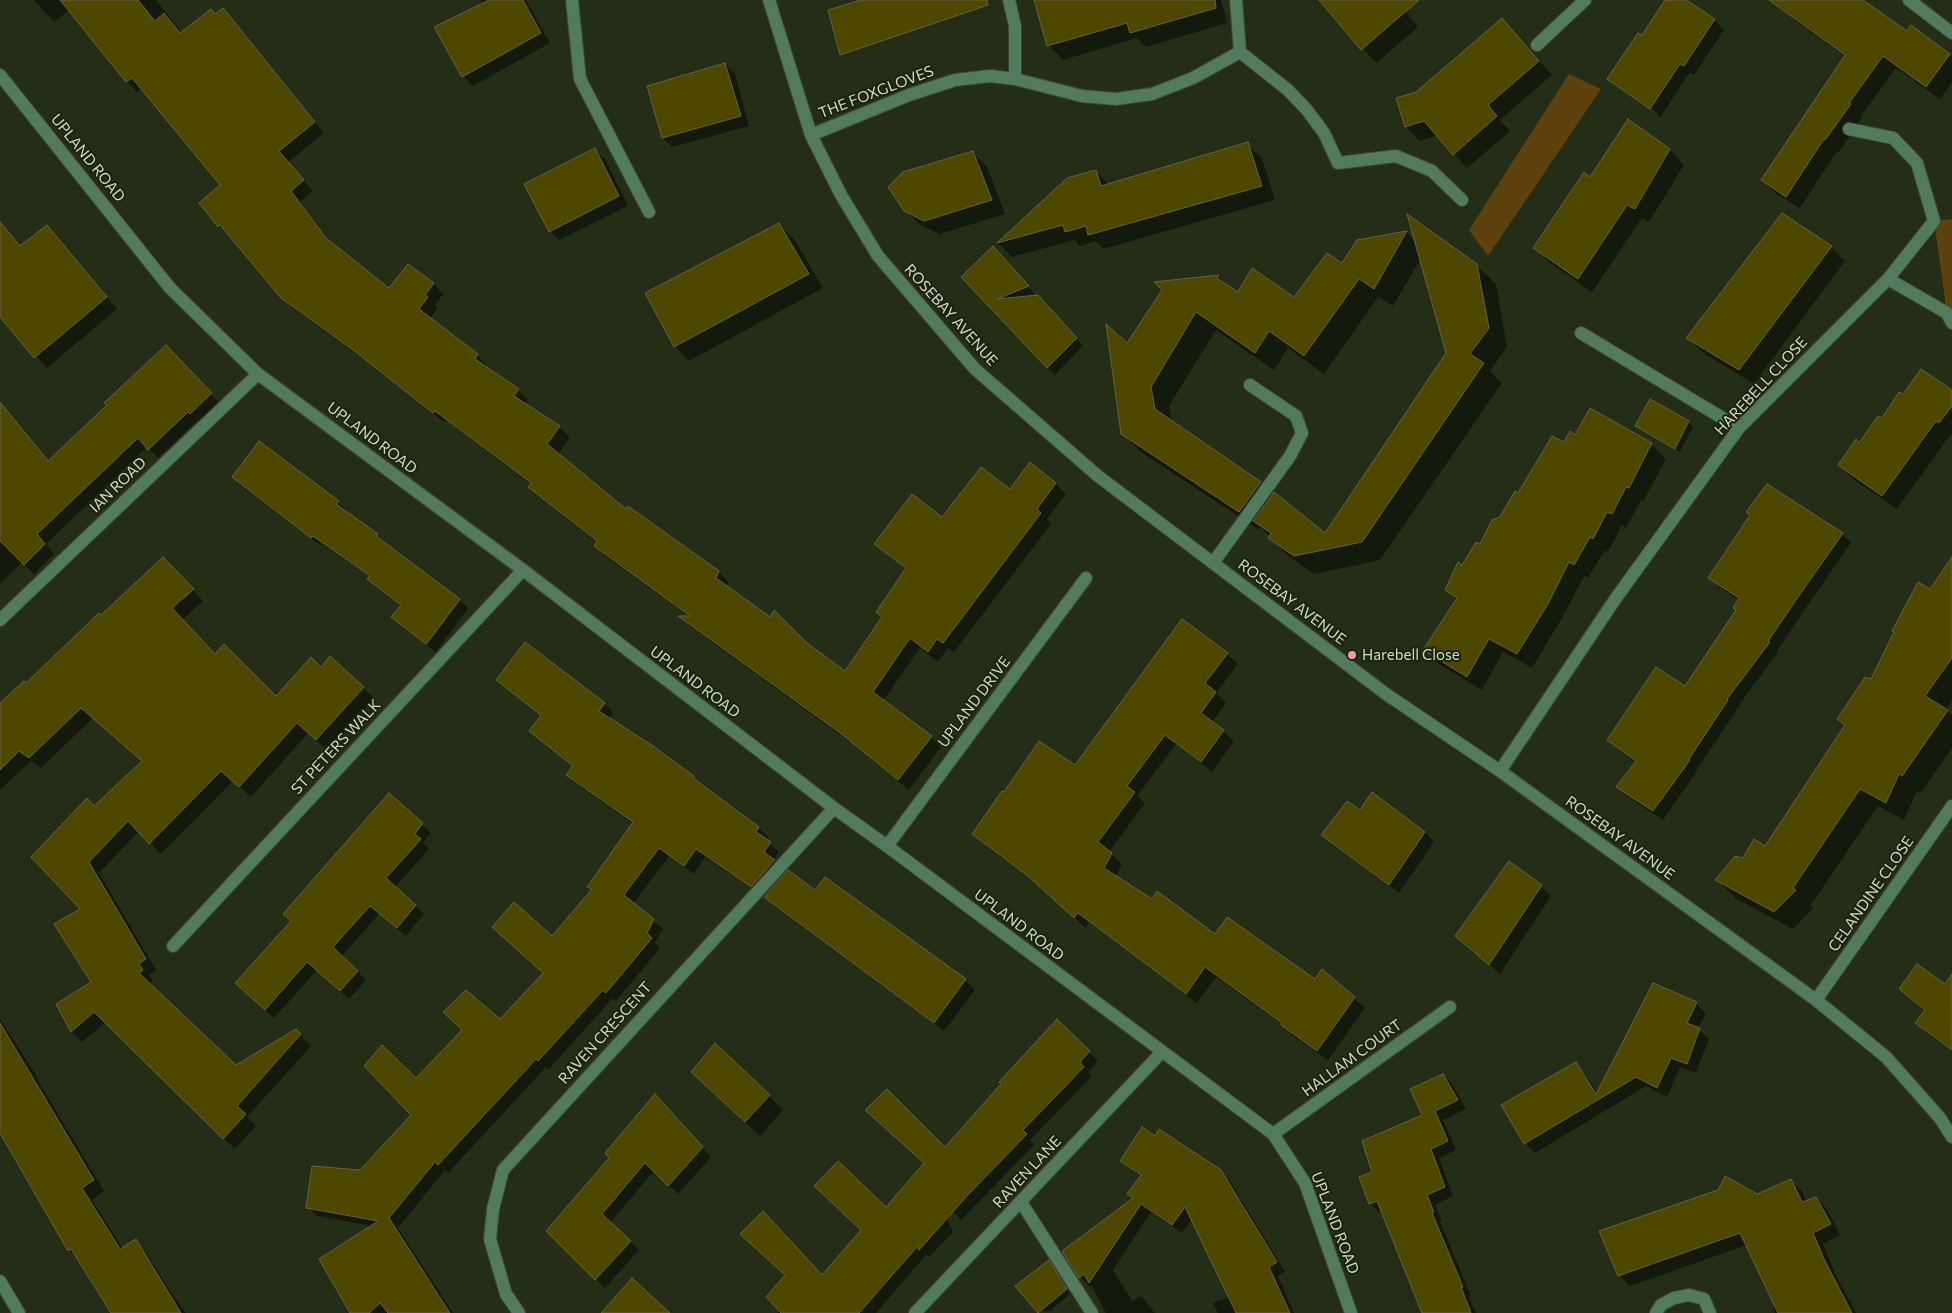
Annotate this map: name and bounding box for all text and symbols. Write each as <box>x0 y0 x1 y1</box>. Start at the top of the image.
street label: THE FOXGLOVES <box>816 62 936 122</box>
street label: UPLAND ROAD <box>47 111 129 205</box>
street label: ROSEBAY AVENUE <box>901 260 1001 370</box>
street label: HAREBELL CLOSE <box>1711 333 1811 439</box>
street label: UPLAND ROAD <box>324 398 420 478</box>
street label: IAN ROAD <box>86 454 150 516</box>
street label: ROSEBAY AVENUE <box>1234 555 1350 649</box>
street label: UPLAND ROAD <box>647 642 743 722</box>
place label: Harebell Close <box>1362 646 1460 664</box>
marker: Harebell Close <box>1346 649 1358 661</box>
street label: UPLAND DRIVE <box>934 653 1014 751</box>
street label: ST PETERS WALK <box>288 696 384 798</box>
street label: ROSEBAY AVENUE <box>1562 792 1678 884</box>
street label: CELANDINE CLOSE <box>1825 833 1917 955</box>
street label: UPLAND ROAD <box>971 885 1067 965</box>
street label: RAVEN CRESCENT <box>555 978 655 1088</box>
street label: HALLAM COURT <box>1298 1016 1406 1100</box>
street label: RAVEN LANE <box>989 1132 1065 1212</box>
street label: UPLAND ROAD <box>1307 1170 1363 1276</box>

